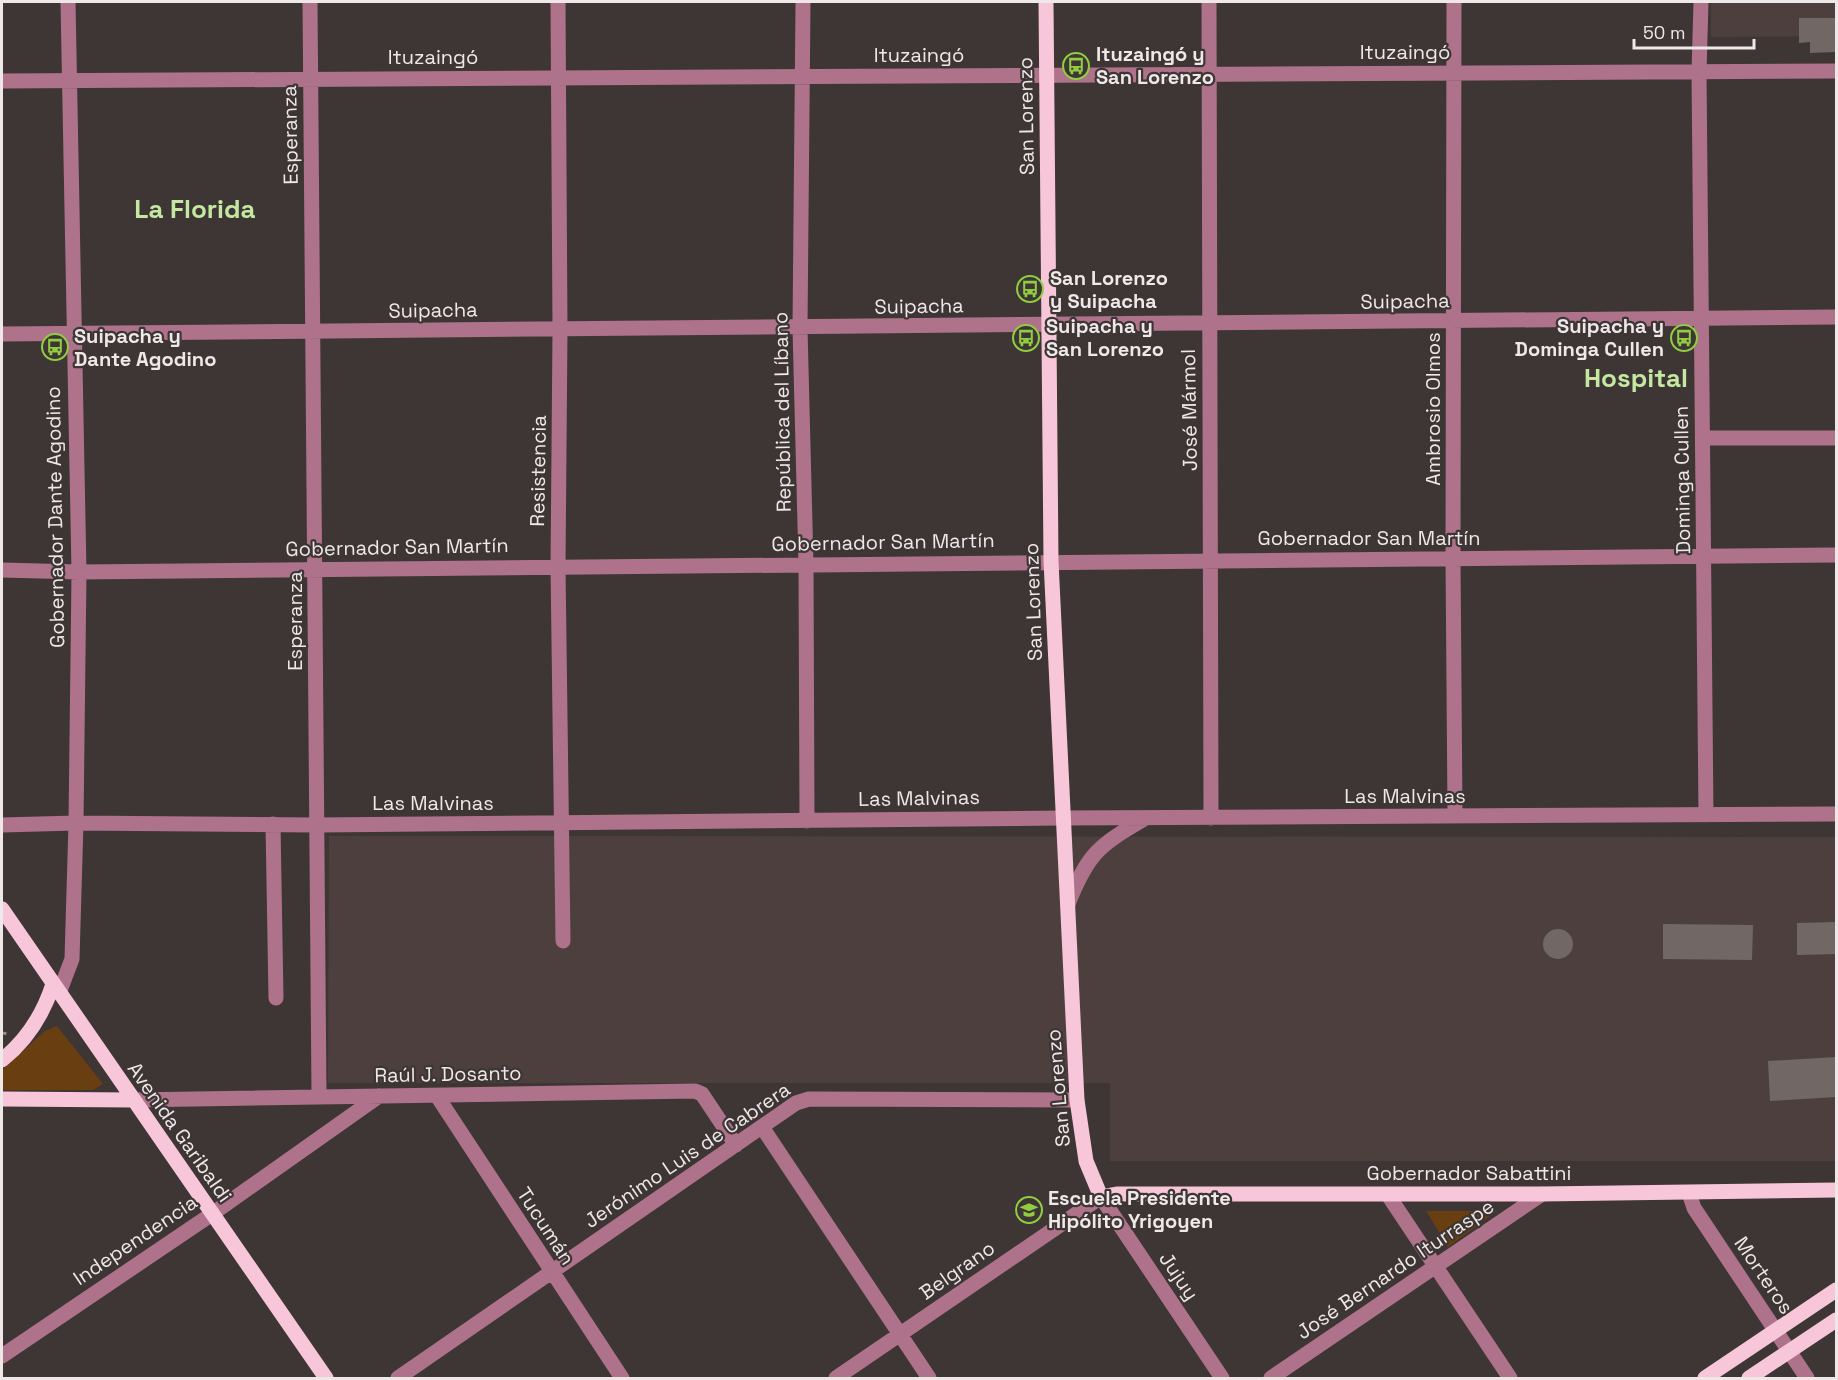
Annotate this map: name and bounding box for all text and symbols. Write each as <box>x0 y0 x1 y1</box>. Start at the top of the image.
scale bar <box>1634 12 1754 50</box>
text: 50 m <box>1643 21 1685 44</box>
street label: Ituzaingó <box>1360 39 1450 65</box>
place label: Ituzaingó y San Lorenzo <box>1096 41 1214 90</box>
street label: Ituzaingó <box>874 42 964 68</box>
street label: Ituzaingó <box>388 44 478 70</box>
bus stop icon: Ituzaingó y San Lorenzo <box>1061 51 1091 81</box>
street label: San Lorenzo <box>1012 57 1040 175</box>
street label: Esperanza <box>276 85 304 185</box>
district label: La Florida <box>134 192 256 226</box>
place label: San Lorenzo y Suipacha <box>1050 265 1168 314</box>
bus stop icon: San Lorenzo y Suipacha <box>1015 274 1045 304</box>
street label: Suipacha <box>1360 287 1450 315</box>
street label: Suipacha <box>874 292 964 320</box>
street label: Suipacha <box>388 296 478 324</box>
street label: República del Líbano <box>767 312 797 512</box>
place label: Suipacha y San Lorenzo <box>1046 313 1164 362</box>
place label: Suipacha y Dominga Cullen <box>1515 313 1664 362</box>
place label: Suipacha y Dante Agodino <box>74 323 216 372</box>
bus stop icon: Suipacha y San Lorenzo <box>1011 323 1041 353</box>
bus stop icon: Suipacha y Dominga Cullen <box>1669 323 1699 353</box>
bus stop icon: Suipacha y Dante Agodino <box>40 332 70 362</box>
street label: Ambrosio Olmos <box>1420 332 1446 486</box>
street label: José Mármol <box>1175 349 1203 471</box>
district label: Hospital <box>1584 361 1688 395</box>
street label: Gobernador Dante Agodino <box>40 386 70 648</box>
street label: Dominga Cullen <box>1668 406 1696 554</box>
street label: Resistencia <box>524 415 552 527</box>
street label: Gobernador San Martín <box>1257 525 1481 551</box>
street label: Gobernador San Martín <box>771 527 995 557</box>
street label: Gobernador San Martín <box>285 532 509 562</box>
street label: San Lorenzo <box>1018 543 1048 661</box>
street label: Esperanza <box>282 571 308 671</box>
street label: Las Malvinas <box>1344 783 1466 809</box>
street label: Las Malvinas <box>858 784 980 812</box>
street label: Las Malvinas <box>372 790 494 816</box>
street label: San Lorenzo <box>1040 1028 1076 1148</box>
street label: Avenida Garibaldi <box>122 1057 238 1207</box>
street label: Raúl J. Dosanto <box>374 1060 522 1088</box>
street label: Jerónimo Luis de Cabrera <box>579 1076 795 1234</box>
street label: Gobernador Sabattini <box>1366 1160 1572 1186</box>
street label: Tucumán <box>511 1182 581 1270</box>
place label: Escuela Presidente Hipólito Yrigoyen <box>1048 1185 1231 1234</box>
street label: Independencia <box>68 1189 202 1291</box>
street label: José Bernardo Iturraspe <box>1291 1193 1499 1345</box>
school or university icon: Escuela Presidente Hipólito Yrigoyen <box>1014 1195 1044 1225</box>
street label: Morteros <box>1729 1231 1799 1319</box>
street label: Belgrano <box>914 1235 1000 1305</box>
street label: Jujuy <box>1153 1247 1205 1305</box>

